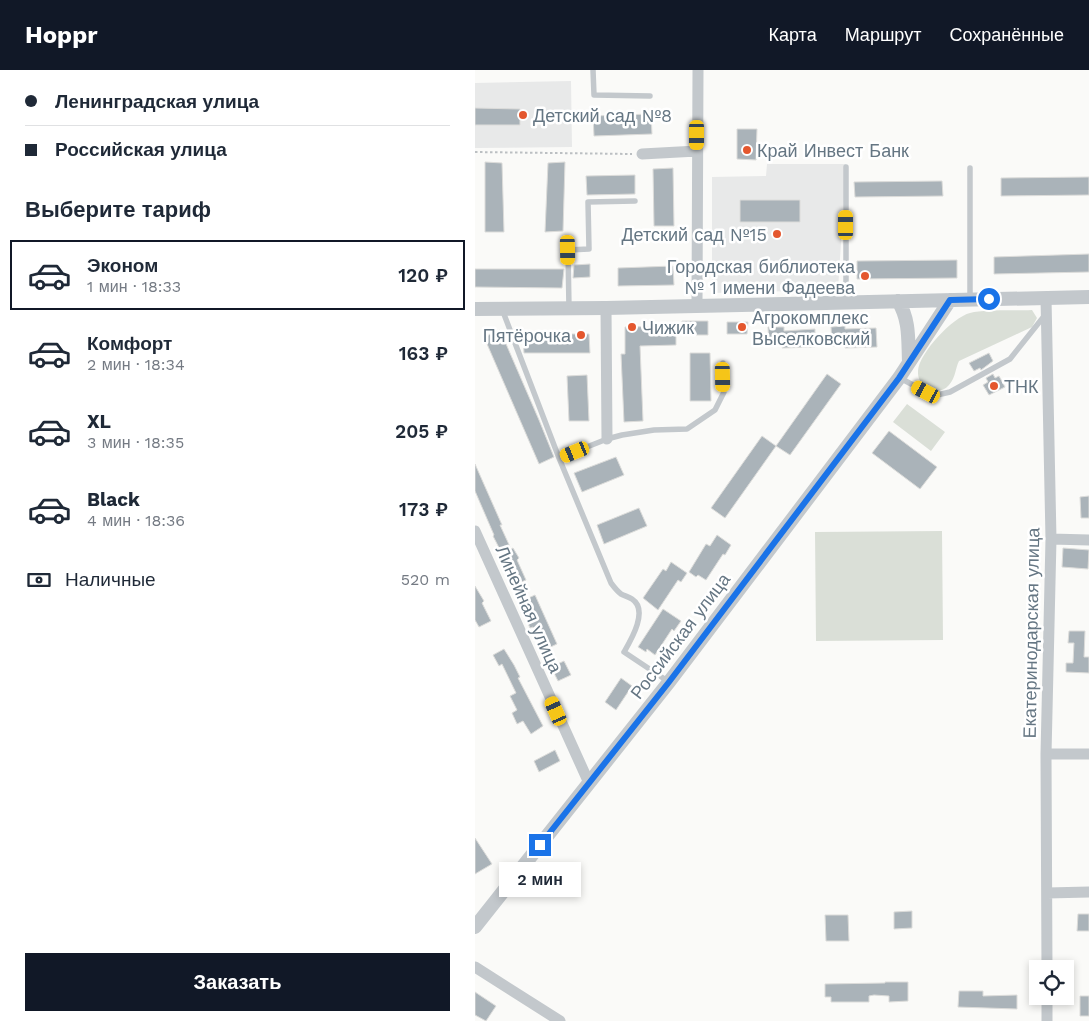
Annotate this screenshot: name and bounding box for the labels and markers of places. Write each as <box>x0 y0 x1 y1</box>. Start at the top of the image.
place label: Детский сад №8 <box>533 105 672 126</box>
marker: Детский сад №8 <box>517 109 529 121</box>
place label: Край Инвест Банк <box>757 140 909 161</box>
marker: Край Инвест Банк <box>741 144 753 156</box>
place label: Детский сад №15 <box>621 224 767 245</box>
marker: Детский сад №15 <box>771 228 783 240</box>
place label: Городская библиотека № 1 имени Фадеева <box>667 256 856 298</box>
marker: Городская библиотека № 1 имени Фадеева <box>859 270 871 282</box>
place label: Агрокомплекс Выселковский <box>752 307 870 349</box>
place label: Чижик <box>642 317 694 338</box>
marker: Чижик <box>626 321 638 333</box>
marker: Агрокомплекс Выселковский <box>736 321 748 333</box>
place label: Пятёрочка <box>483 325 572 346</box>
marker: Пятёрочка <box>575 329 587 341</box>
place label: ТНК <box>1004 376 1039 397</box>
marker: ТНК <box>988 380 1000 392</box>

